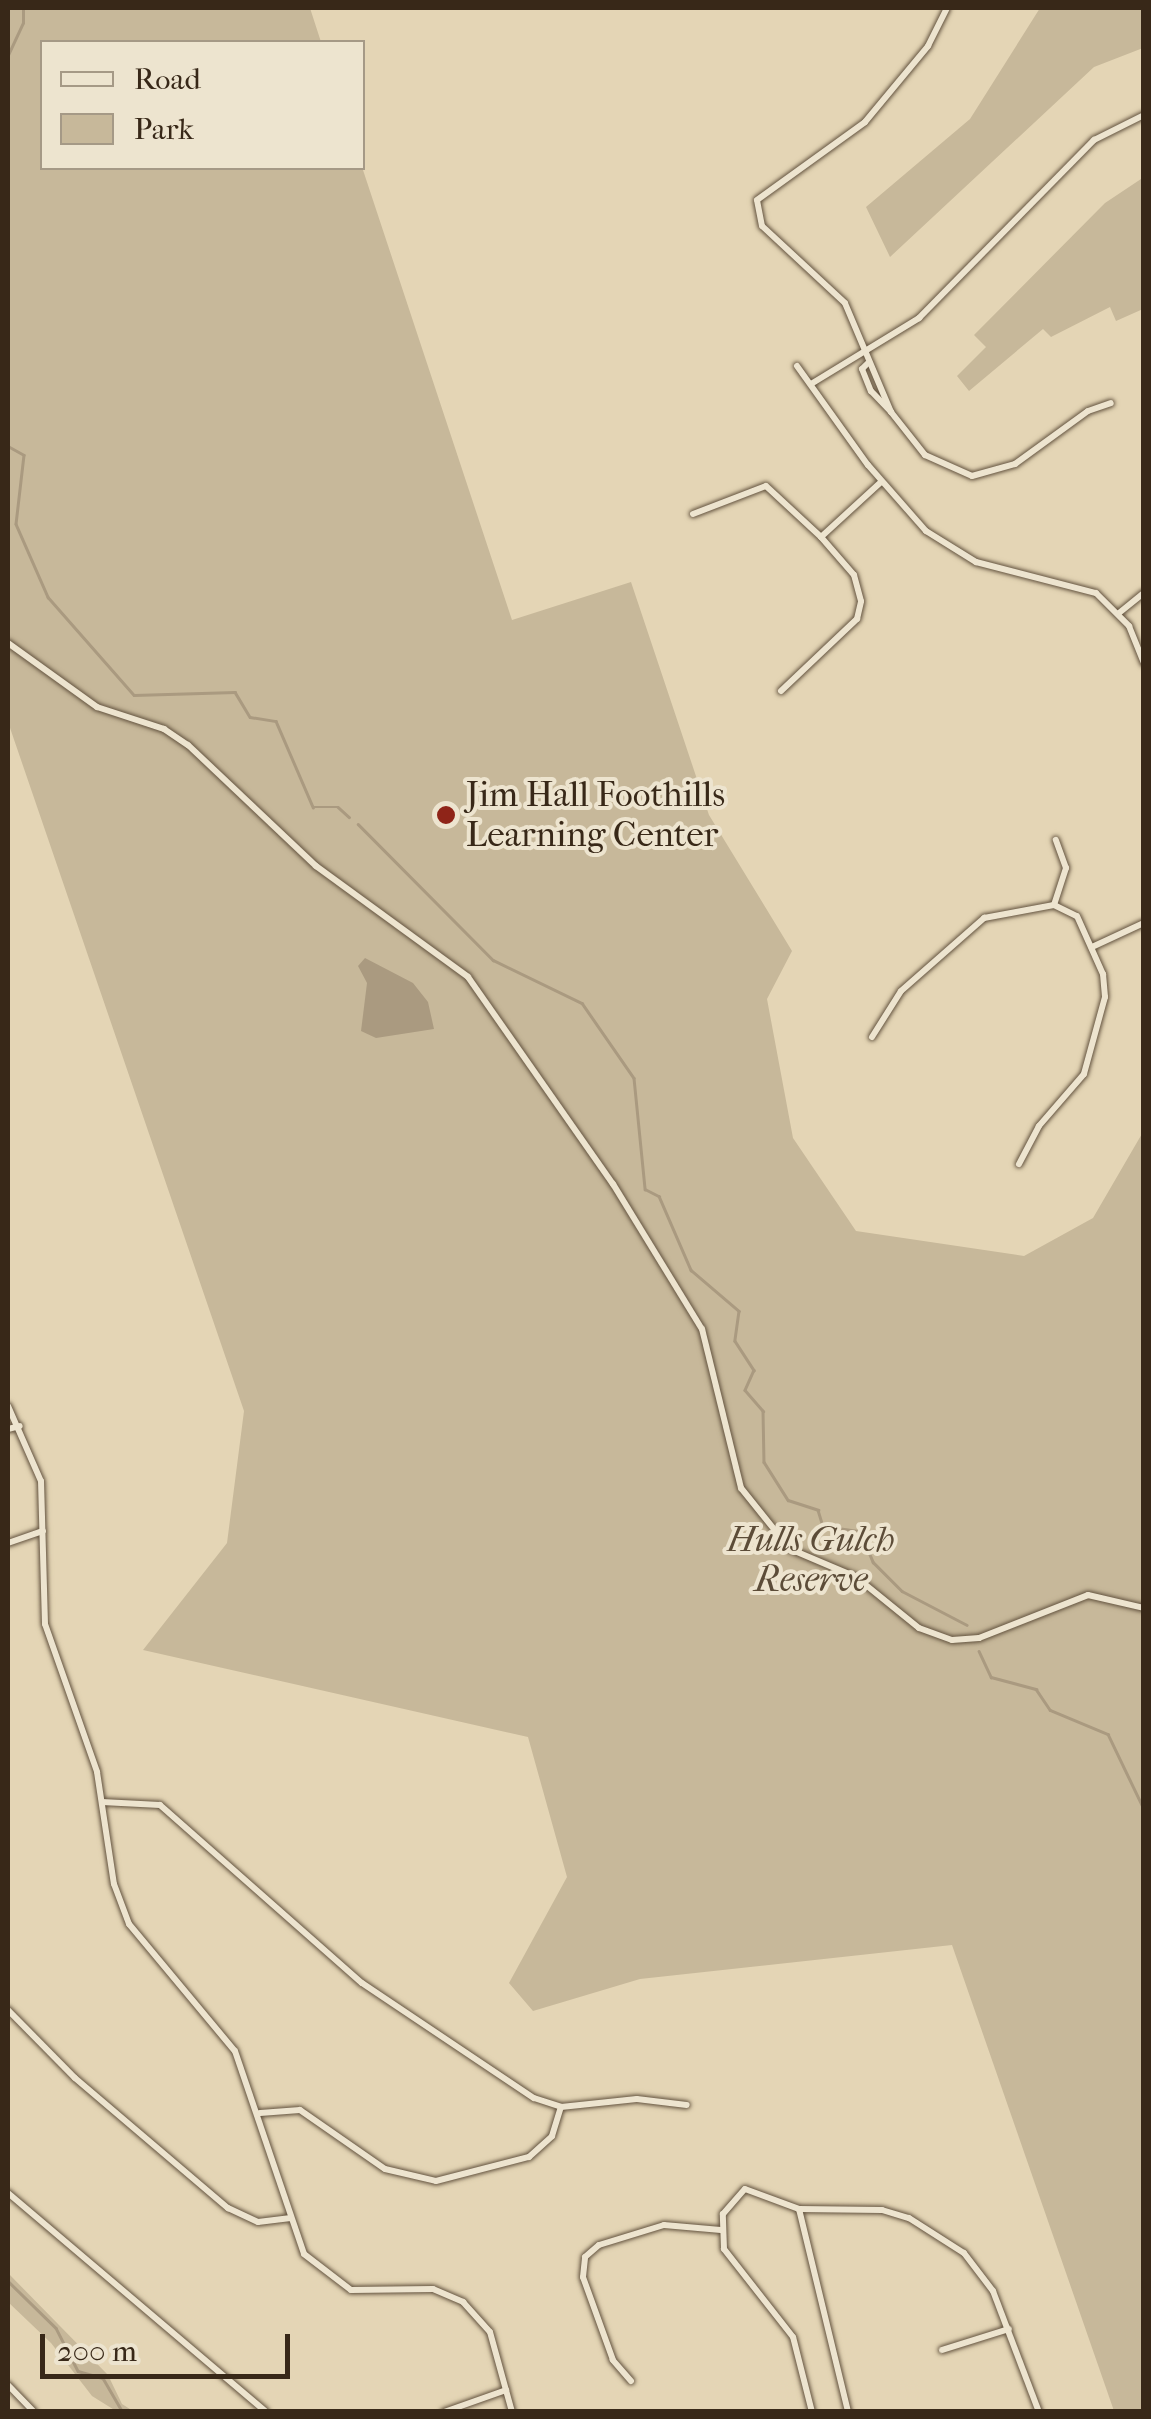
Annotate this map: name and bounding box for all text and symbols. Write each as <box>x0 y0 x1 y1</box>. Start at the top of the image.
legend <box>40 40 365 170</box>
text: Road <box>134 62 201 97</box>
text: Park <box>134 112 194 147</box>
place label: Jim Hall Foothills Learning Center <box>466 774 725 856</box>
marker: Jim Hall Foothills Learning Center <box>435 804 457 826</box>
park label: Hulls Gulch Reserve <box>728 1519 894 1601</box>
scale bar <box>45 2314 295 2376</box>
text: 200 m <box>57 2334 137 2369</box>

